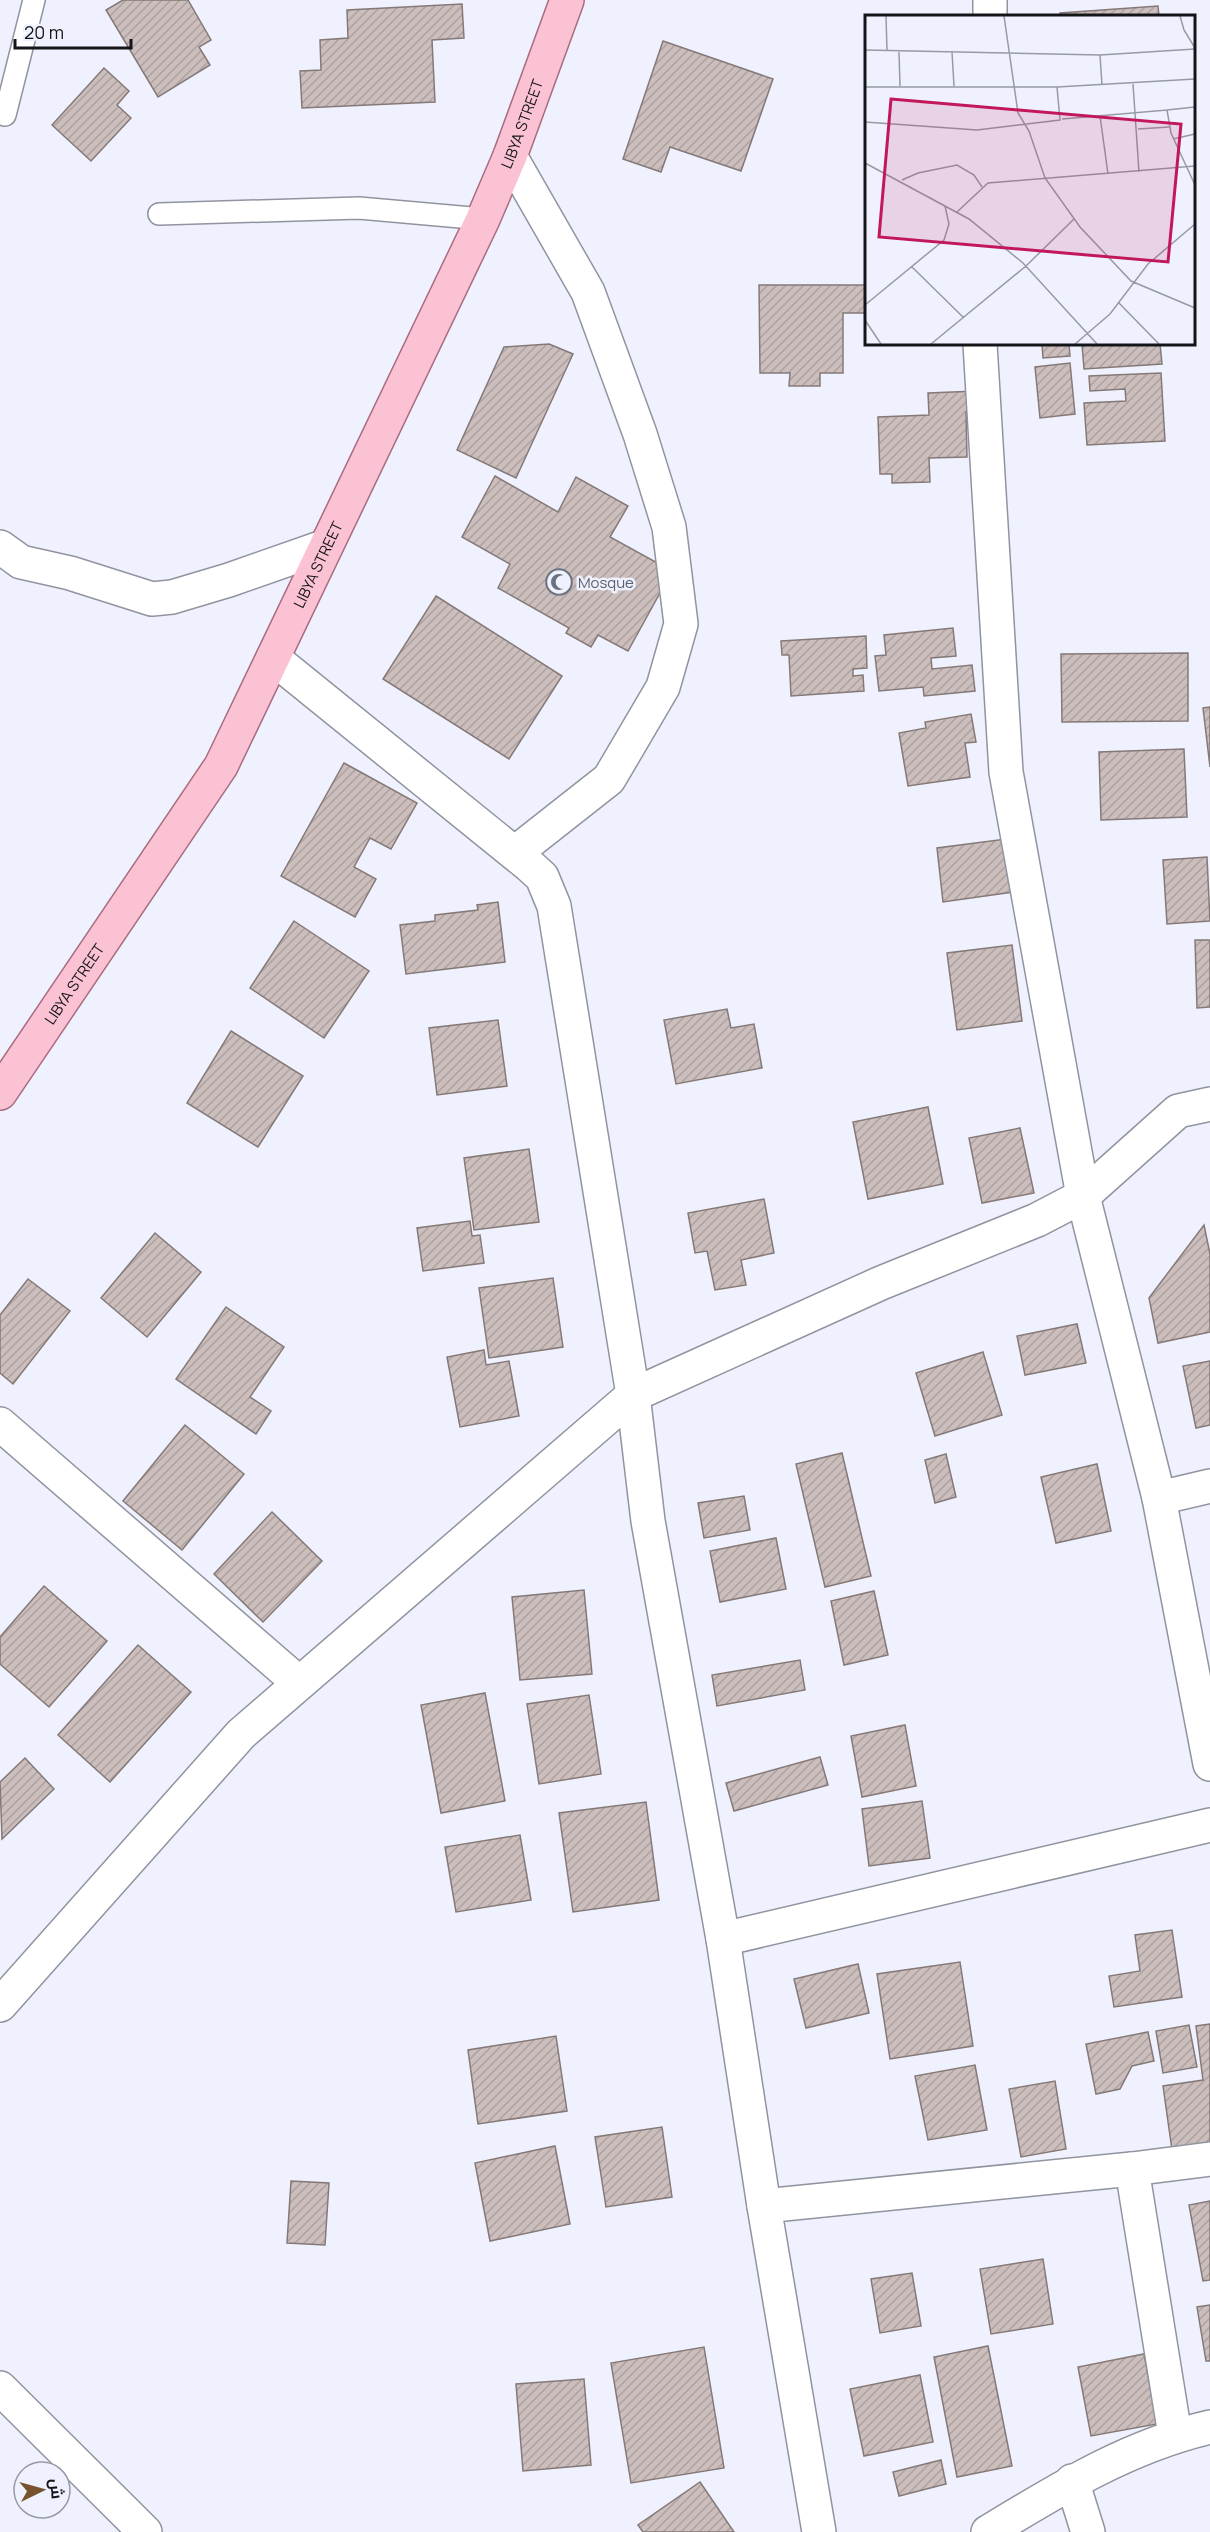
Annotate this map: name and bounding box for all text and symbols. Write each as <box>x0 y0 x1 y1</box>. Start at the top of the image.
scale bar <box>15 12 130 50</box>
inset map <box>865 15 1195 345</box>
text: 20 m <box>24 20 64 44</box>
street label: LIBYA STREET <box>495 76 548 172</box>
street label: LIBYA STREET <box>288 518 347 611</box>
mosque icon: Mosque <box>544 567 574 597</box>
place label: Mosque <box>578 572 634 593</box>
street label: LIBYA STREET <box>39 939 109 1028</box>
north arrow <box>12 2460 72 2520</box>
text: ش <box>45 2478 69 2500</box>

